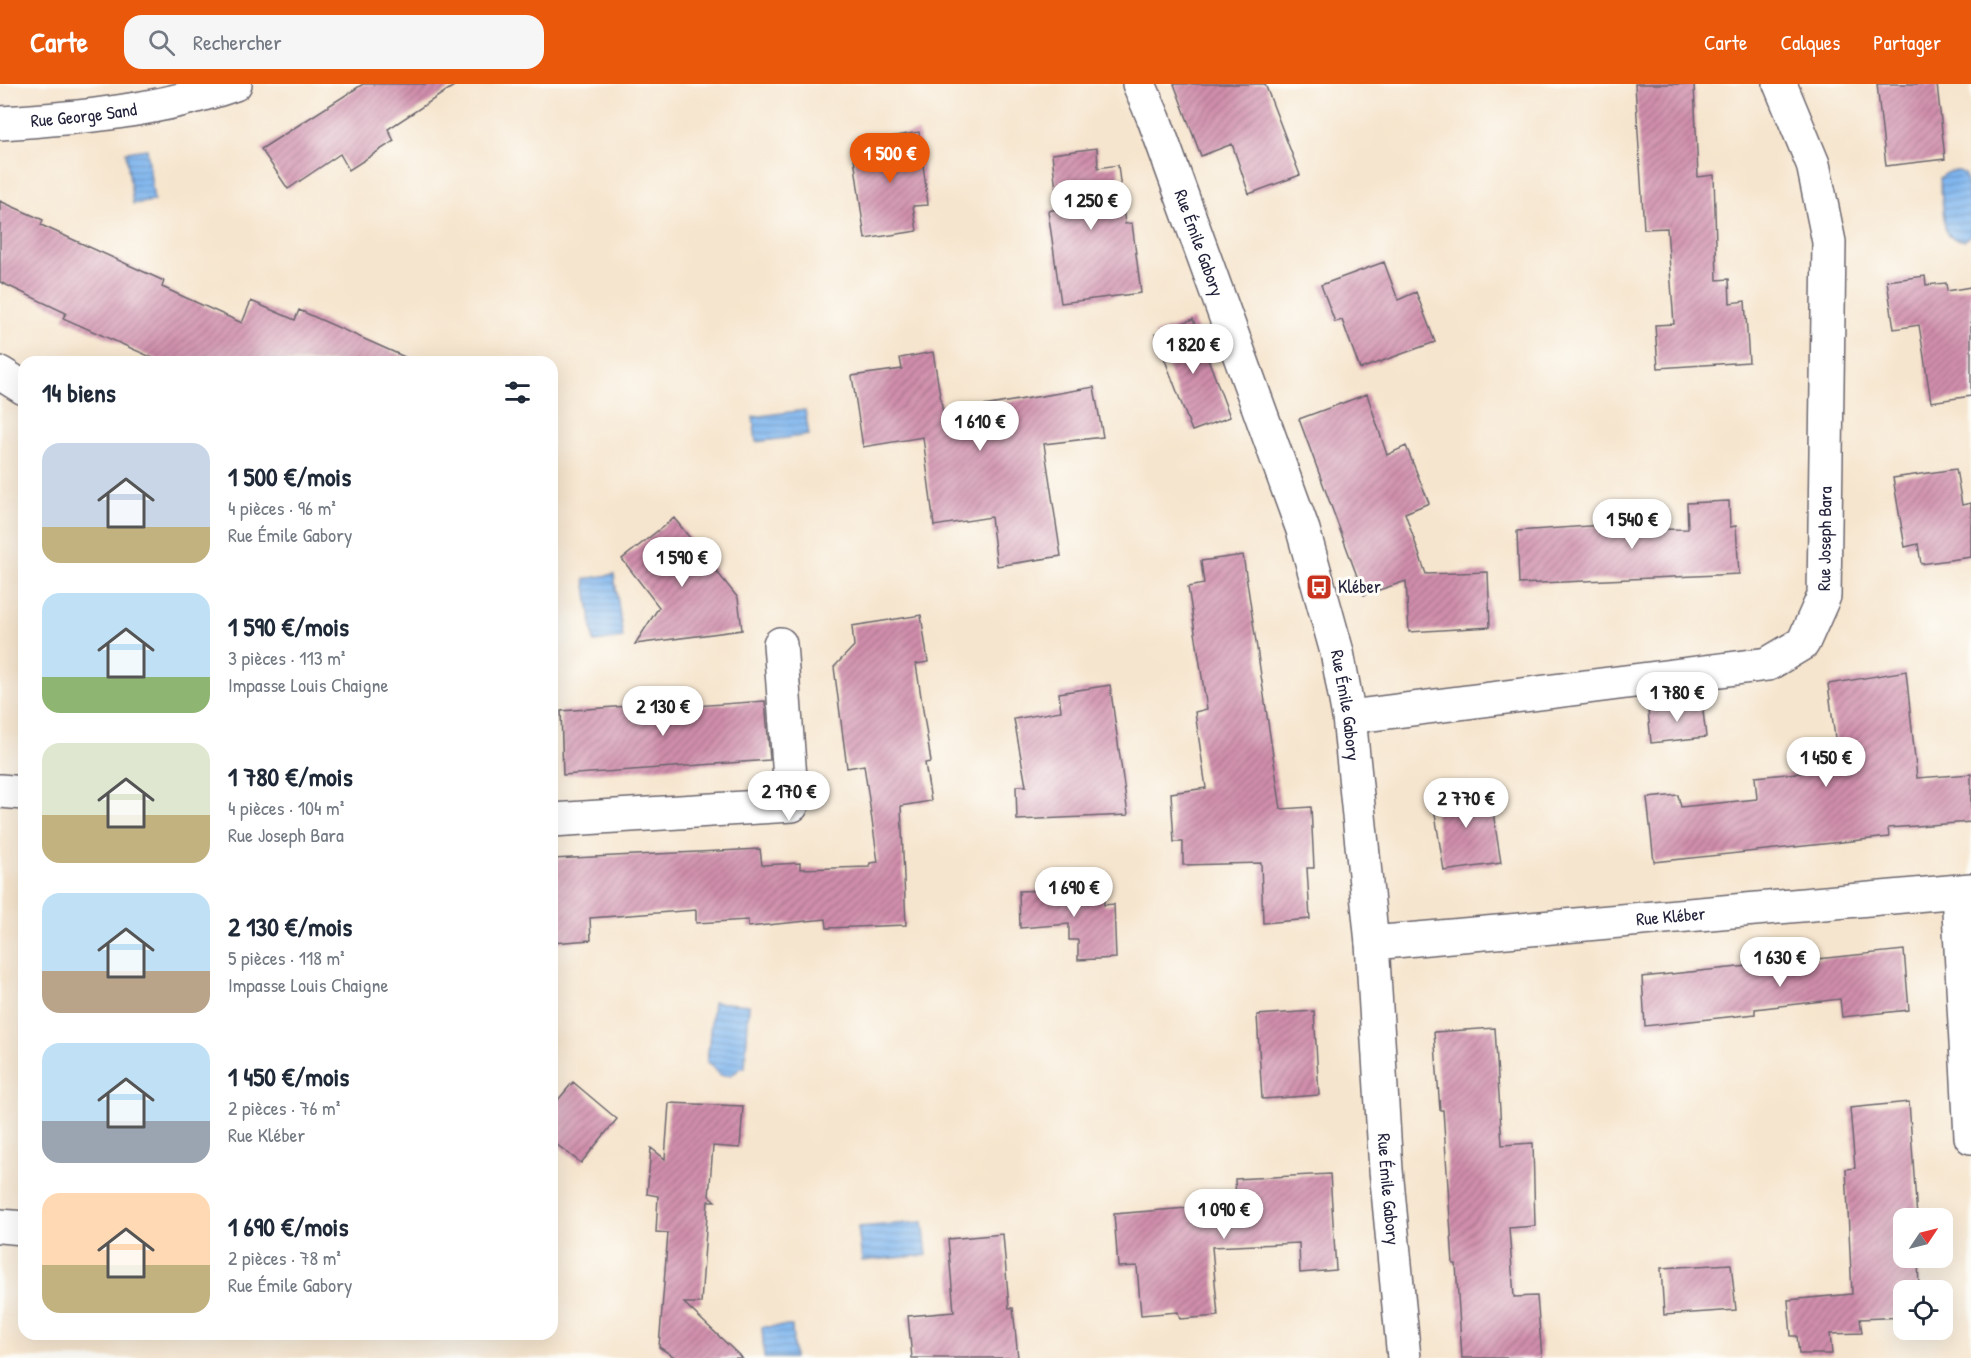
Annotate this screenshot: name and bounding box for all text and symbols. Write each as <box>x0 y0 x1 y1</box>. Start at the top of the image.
search box <box>124 15 544 69</box>
text: Carte <box>30 23 88 61</box>
icon: search <box>145 26 178 59</box>
text: Rechercher <box>193 27 282 57</box>
text: Carte <box>1704 28 1747 57</box>
text: Calques <box>1780 28 1840 57</box>
text: Partager <box>1873 28 1941 57</box>
street label: Rue George Sand <box>30 96 138 133</box>
pin: 1 500 € <box>835 133 945 184</box>
text: 1 500 € <box>864 139 916 166</box>
pin: 1 250 € <box>1036 180 1146 231</box>
text: 1 250 € <box>1065 186 1117 213</box>
street label: Rue Émile Gabory <box>1169 186 1230 300</box>
pin: 1 820 € <box>1138 324 1248 375</box>
text: 1 820 € <box>1166 330 1220 357</box>
text: 14 biens <box>42 375 116 410</box>
icon: filters <box>501 376 534 409</box>
pin: 1 610 € <box>925 401 1035 452</box>
text: 1 610 € <box>955 407 1005 434</box>
text: 1 500 €/mois <box>228 459 351 494</box>
icon: home <box>90 467 162 539</box>
street label: Rue Joseph Bara <box>1811 486 1838 591</box>
text: 4 pièces · 96 m² <box>228 494 336 521</box>
pin: 1 540 € <box>1577 499 1687 550</box>
text: 1 540 € <box>1607 505 1658 532</box>
text: Rue Émile Gabory <box>228 521 352 548</box>
pin: 1 590 € <box>627 537 737 588</box>
text: 1 590 € <box>657 543 707 570</box>
bus stop icon: Kléber <box>1304 572 1334 602</box>
place label: Kléber <box>1338 574 1381 599</box>
text: 1 590 €/mois <box>228 609 349 644</box>
icon: home <box>90 617 162 689</box>
text: 3 pièces · 113 m² <box>228 644 345 671</box>
street label: Rue Émile Gabory <box>1325 648 1366 762</box>
text: Impasse Louis Chaigne <box>228 671 389 698</box>
pin: 1 780 € <box>1622 672 1732 723</box>
text: 1 780 € <box>1650 678 1704 705</box>
pin: 2 130 € <box>608 686 718 737</box>
text: 2 130 € <box>636 692 690 719</box>
pin: 1 450 € <box>1771 737 1881 788</box>
text: 1 450 € <box>1801 743 1852 770</box>
text: 1 780 €/mois <box>228 759 353 794</box>
icon: home <box>90 767 162 839</box>
pin: 2 170 € <box>734 771 844 822</box>
text: 2 170 € <box>762 777 816 804</box>
pin: 2 770 € <box>1411 778 1521 829</box>
text: 2 770 € <box>1438 784 1494 811</box>
text: 4 pièces · 104 m² <box>228 794 344 821</box>
text: Rue Joseph Bara <box>228 821 344 848</box>
pin: 1 690 € <box>1019 867 1129 918</box>
text: 1 690 € <box>1049 873 1099 900</box>
street label: Rue Kléber <box>1635 901 1707 932</box>
text: 2 130 €/mois <box>228 909 352 944</box>
icon: home <box>90 917 162 989</box>
pin: 1 630 € <box>1725 937 1835 988</box>
text: 1 630 € <box>1754 943 1806 970</box>
text: 5 pièces · 118 m² <box>228 944 345 971</box>
text: Impasse Louis Chaigne <box>228 971 389 998</box>
text: 1 450 €/mois <box>228 1059 349 1094</box>
icon: home <box>90 1067 162 1139</box>
text: 2 pièces · 76 m² <box>228 1094 340 1121</box>
text: Rue Kléber <box>228 1121 305 1148</box>
street label: Rue Émile Gabory <box>1372 1133 1406 1247</box>
pin: 1 090 € <box>1169 1189 1279 1240</box>
text: 1 090 € <box>1198 1195 1250 1222</box>
north arrow <box>1893 1208 1953 1268</box>
map controls <box>1893 1208 1953 1340</box>
text: 1 690 €/mois <box>228 1209 348 1244</box>
icon: home <box>90 1217 162 1289</box>
text: 2 pièces · 78 m² <box>228 1244 341 1271</box>
text: Rue Émile Gabory <box>228 1271 352 1298</box>
button: locate <box>1893 1280 1953 1340</box>

